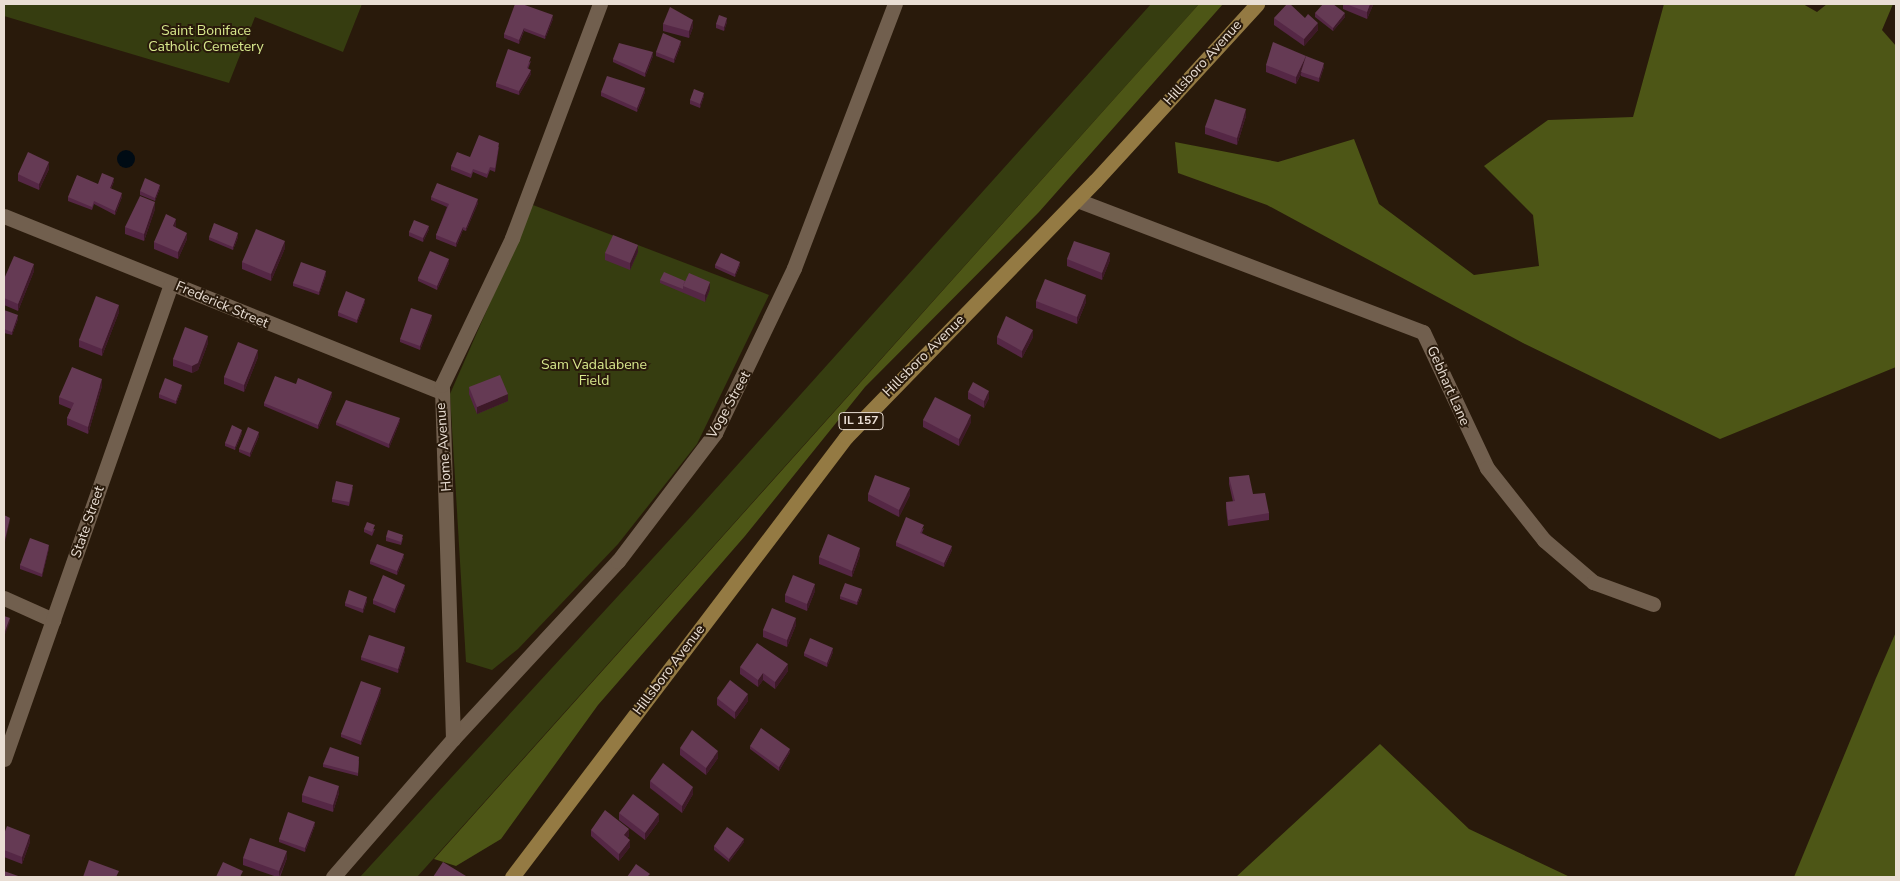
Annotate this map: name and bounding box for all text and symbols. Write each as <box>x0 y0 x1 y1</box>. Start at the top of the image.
street label: Hillsboro Avenue <box>1160 17 1246 109</box>
park label: Saint Boniface Catholic Cemetery <box>148 23 264 56</box>
street label: Frederick Street <box>173 278 271 332</box>
street label: Hillsboro Avenue <box>880 312 968 400</box>
street label: Gebhart Lane <box>1423 344 1473 428</box>
park label: Sam Vadalabene Field <box>541 357 647 390</box>
street label: Voge Street <box>704 369 754 441</box>
street label: Home Avenue <box>433 402 455 492</box>
road number: IL 157 <box>838 412 884 431</box>
street label: State Street <box>68 484 108 560</box>
street label: Hillsboro Avenue <box>630 622 708 718</box>

